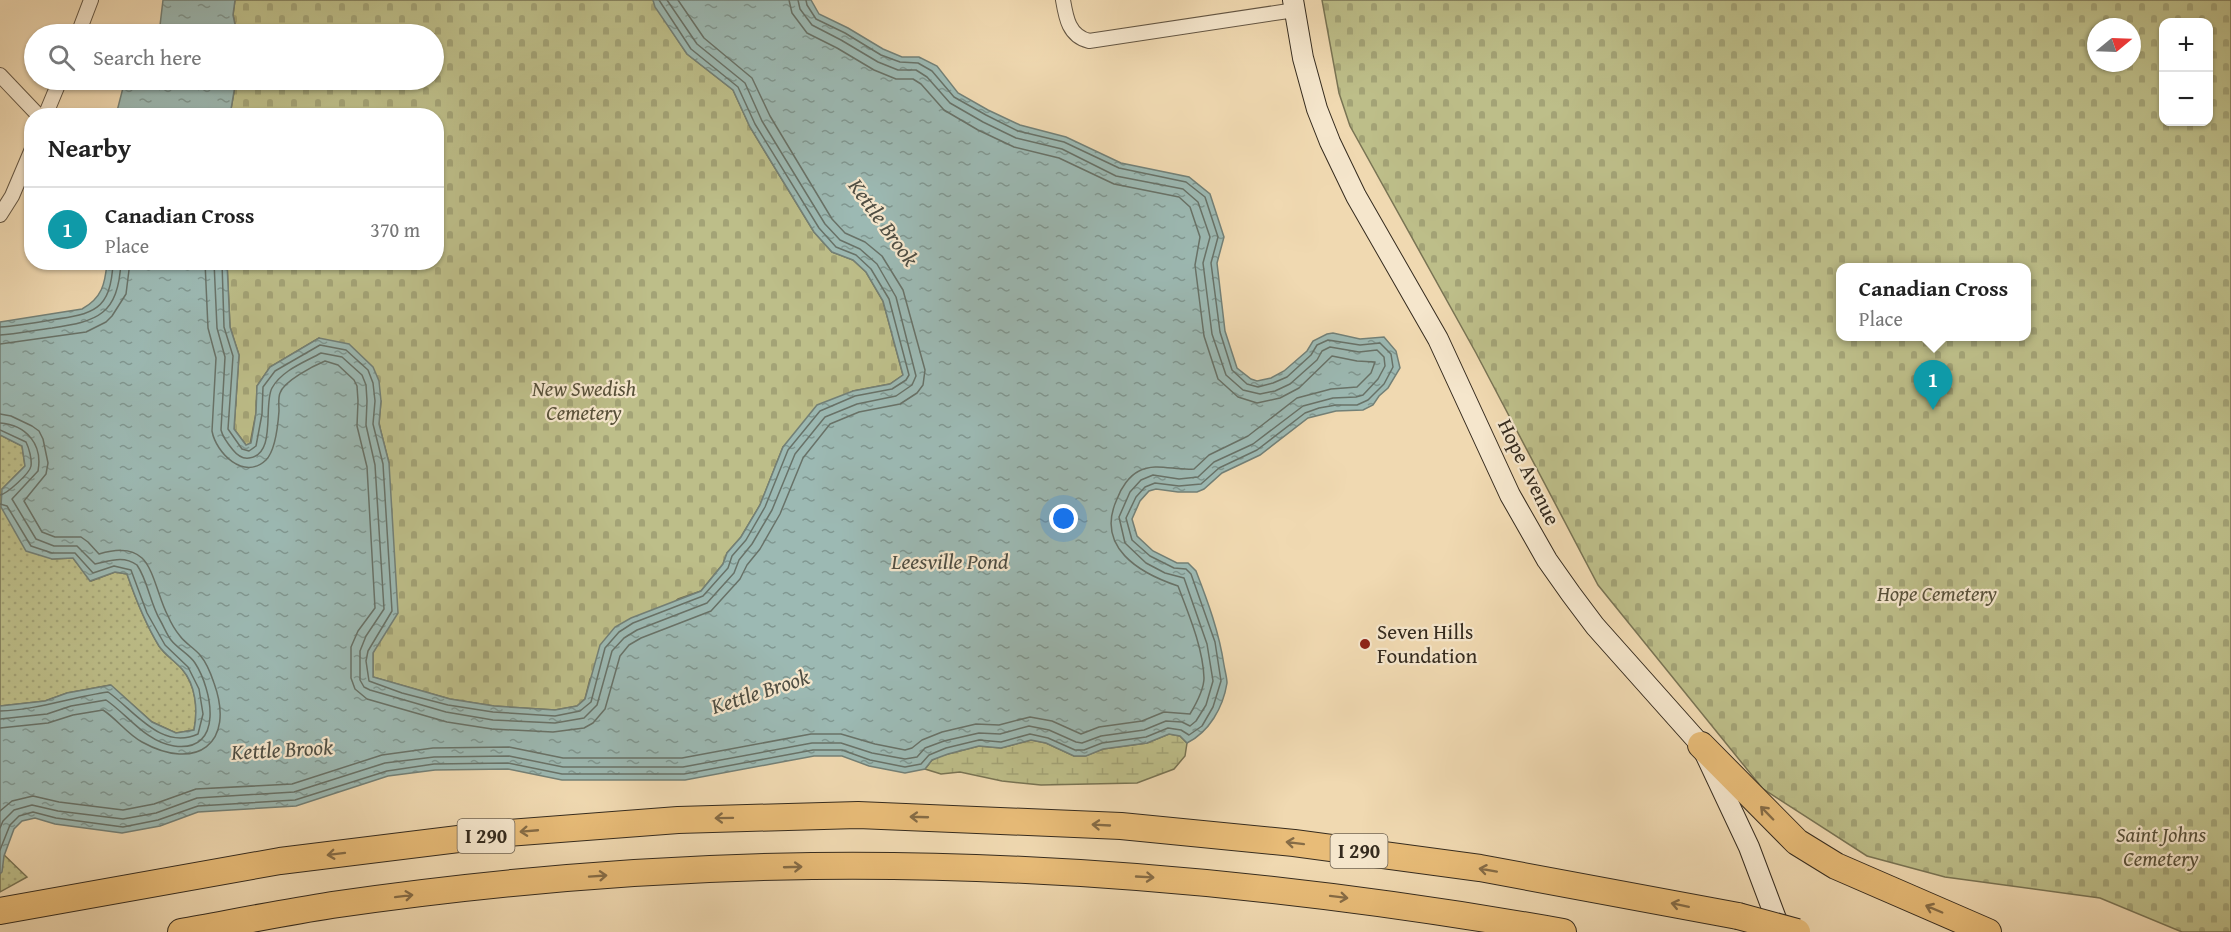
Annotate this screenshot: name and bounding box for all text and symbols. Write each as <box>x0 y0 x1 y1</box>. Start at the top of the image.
north arrow <box>2087 18 2141 72</box>
map controls <box>2159 18 2213 126</box>
button: + <box>2159 18 2213 72</box>
search box <box>24 24 444 90</box>
icon: search <box>45 41 78 74</box>
text: Search here <box>93 41 202 73</box>
button: − <box>2159 72 2213 126</box>
text: Nearby <box>48 128 131 167</box>
water label: Kettle Brook <box>841 171 927 273</box>
text: Canadian Cross <box>105 199 254 231</box>
text: 1 <box>62 215 73 244</box>
text: 370 m <box>370 215 420 244</box>
text: Place <box>105 231 149 260</box>
popup <box>1836 263 2031 341</box>
text: Canadian Cross <box>1859 272 2008 304</box>
text: Place <box>1859 304 1903 333</box>
pin: 1 <box>1914 360 1952 410</box>
park label: New Swedish Cemetery <box>531 373 636 428</box>
street label: Hope Avenue <box>1490 413 1569 530</box>
your location <box>1049 504 1078 533</box>
water label: Leesville Pond <box>890 545 1009 577</box>
park label: Hope Cemetery <box>1876 578 1997 609</box>
place label: Seven Hills Foundation <box>1377 616 1477 671</box>
marker: Seven Hills Foundation <box>1358 637 1372 651</box>
water label: Kettle Brook <box>706 660 814 722</box>
water label: Kettle Brook <box>229 730 335 768</box>
one-way arrow <box>1759 806 1774 821</box>
one-way arrow <box>714 812 734 824</box>
one-way arrow <box>909 812 929 823</box>
road number: I 290 <box>458 819 514 853</box>
one-way arrow <box>1092 819 1112 830</box>
park label: Saint Johns Cemetery <box>2116 819 2206 874</box>
one-way arrow <box>520 826 540 837</box>
road number: I 290 <box>1330 834 1388 868</box>
one-way arrow <box>1286 837 1306 848</box>
one-way arrow <box>326 848 346 859</box>
one-way arrow <box>783 861 803 872</box>
one-way arrow <box>1479 864 1499 875</box>
one-way arrow <box>588 870 608 881</box>
one-way arrow <box>1134 871 1154 882</box>
one-way arrow <box>394 890 414 901</box>
one-way arrow <box>1328 891 1348 902</box>
one-way arrow <box>1671 899 1690 910</box>
one-way arrow <box>1926 903 1944 914</box>

